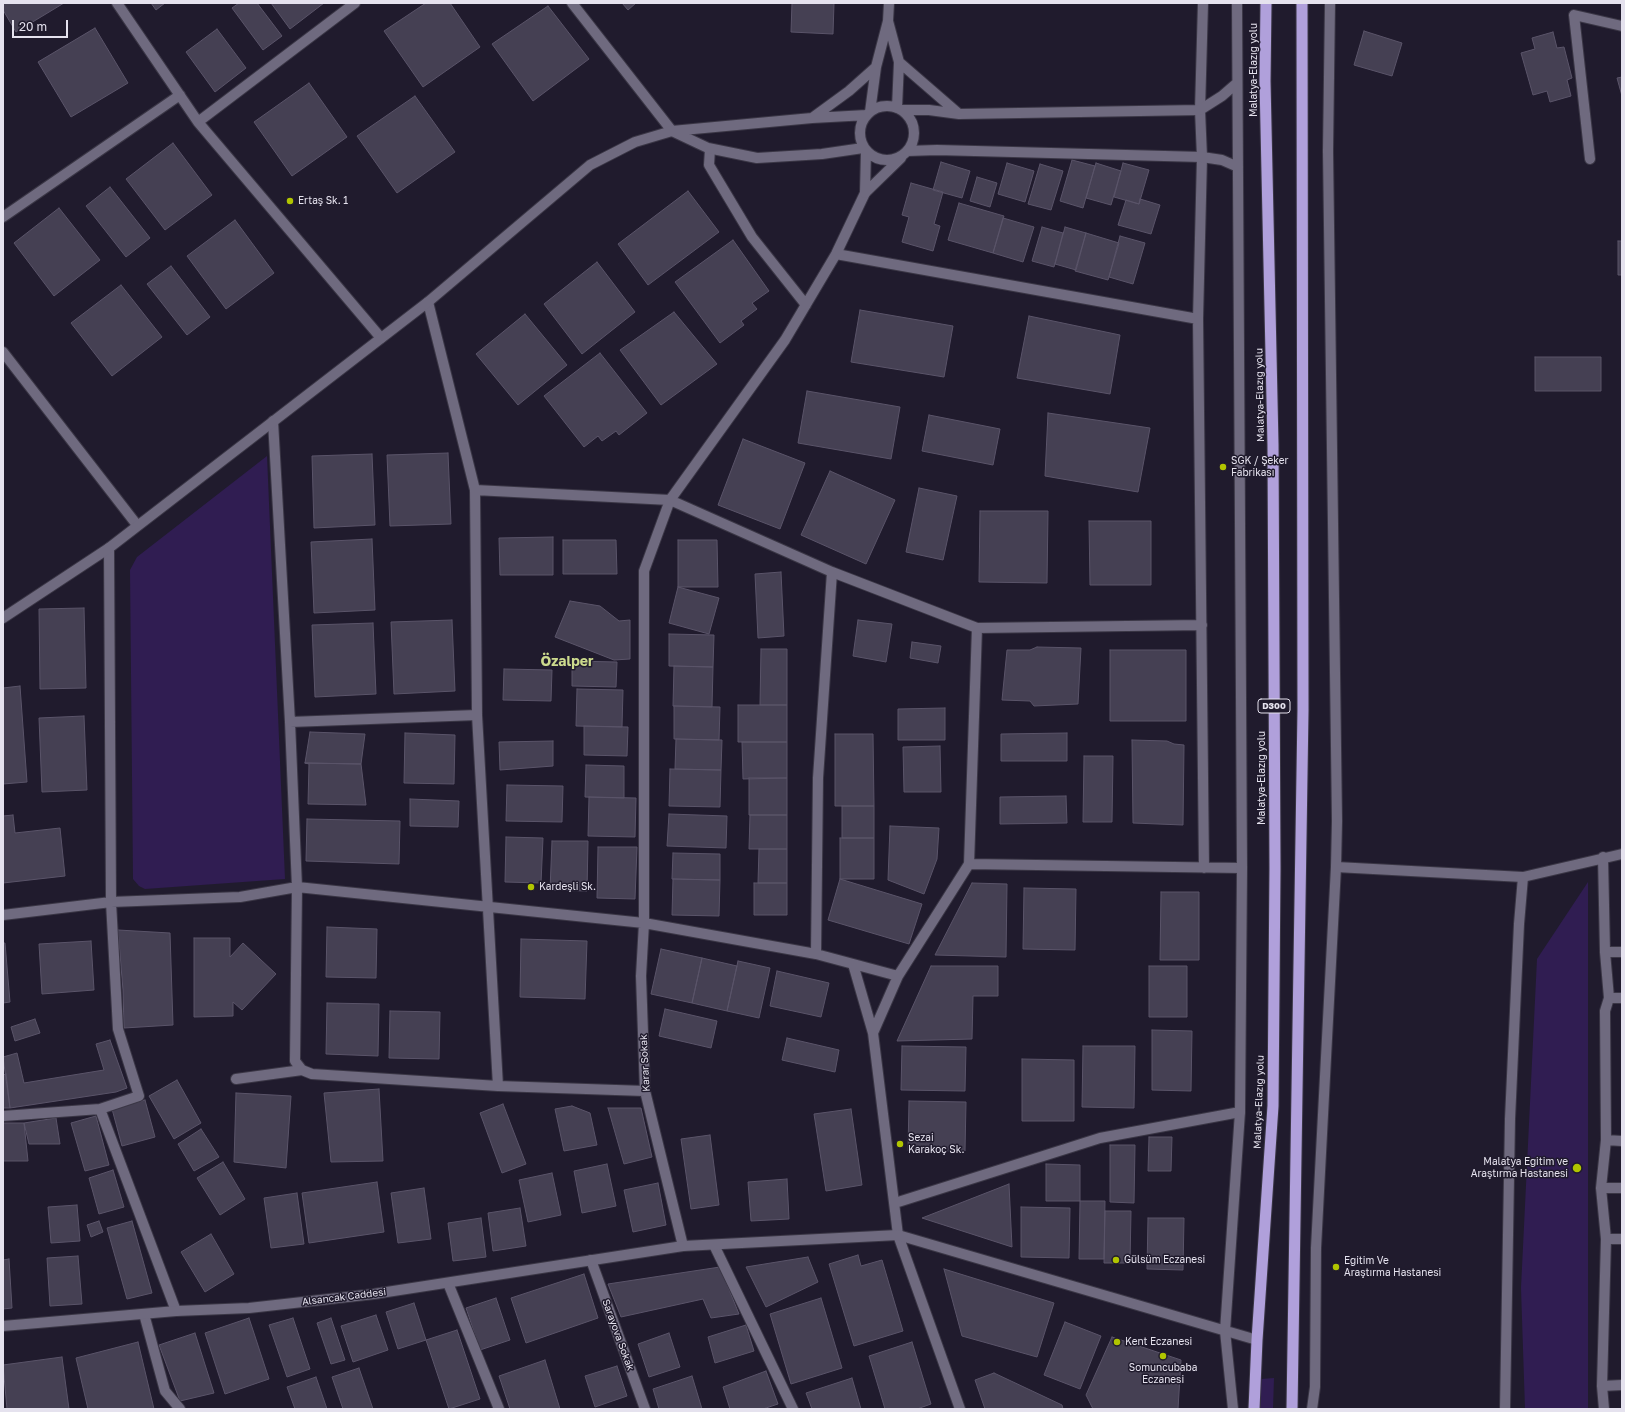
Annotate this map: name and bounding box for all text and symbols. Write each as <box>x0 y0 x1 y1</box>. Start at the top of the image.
scale bar <box>14 12 70 38</box>
text: 20 m <box>19 19 47 34</box>
street label: Malatya-Elazığ yolu <box>1248 23 1260 117</box>
place label: Ertaş Sk. 1 <box>298 195 348 207</box>
marker: Ertaş Sk. 1 <box>285 196 295 206</box>
street label: Malatya-Elazığ yolu <box>1253 348 1267 442</box>
place label: SGK / Şeker Fabrikası <box>1231 455 1288 478</box>
marker: SGK / Şeker Fabrikası <box>1218 462 1228 472</box>
district label: Özalper <box>541 654 593 670</box>
road number: D300 <box>1258 699 1290 713</box>
street label: Malatya-Elazığ yolu <box>1256 731 1268 825</box>
place label: Kardeşli Sk. <box>539 881 596 893</box>
marker: Kardeşli Sk. <box>526 882 536 892</box>
street label: Karar Sokak <box>638 1034 652 1092</box>
street label: Malatya-Elazığ yolu <box>1251 1055 1267 1149</box>
place label: Sezai Karakoç Sk. <box>908 1132 964 1156</box>
marker: Sezai Karakoç Sk. <box>895 1139 905 1149</box>
place label: Malatya Eğitim ve Araştırma Hastanesi <box>1471 1156 1568 1180</box>
marker: Malatya Eğitim ve Araştırma Hastanesi <box>1571 1162 1583 1174</box>
place label: Gülsüm Eczanesi <box>1124 1254 1205 1266</box>
marker: Gülsüm Eczanesi <box>1111 1255 1121 1265</box>
place label: Eğitim Ve Araştırma Hastanesi <box>1344 1255 1441 1278</box>
marker: Eğitim Ve Araştırma Hastanesi <box>1331 1262 1341 1272</box>
street label: Alsancak Caddesi <box>301 1286 387 1308</box>
street label: Sarayova Sokak <box>600 1298 636 1372</box>
place label: Kent Eczanesi <box>1125 1336 1192 1348</box>
marker: Kent Eczanesi <box>1112 1337 1122 1347</box>
marker: Somuncubaba Eczanesi <box>1158 1351 1168 1361</box>
place label: Somuncubaba Eczanesi <box>1129 1362 1197 1386</box>

